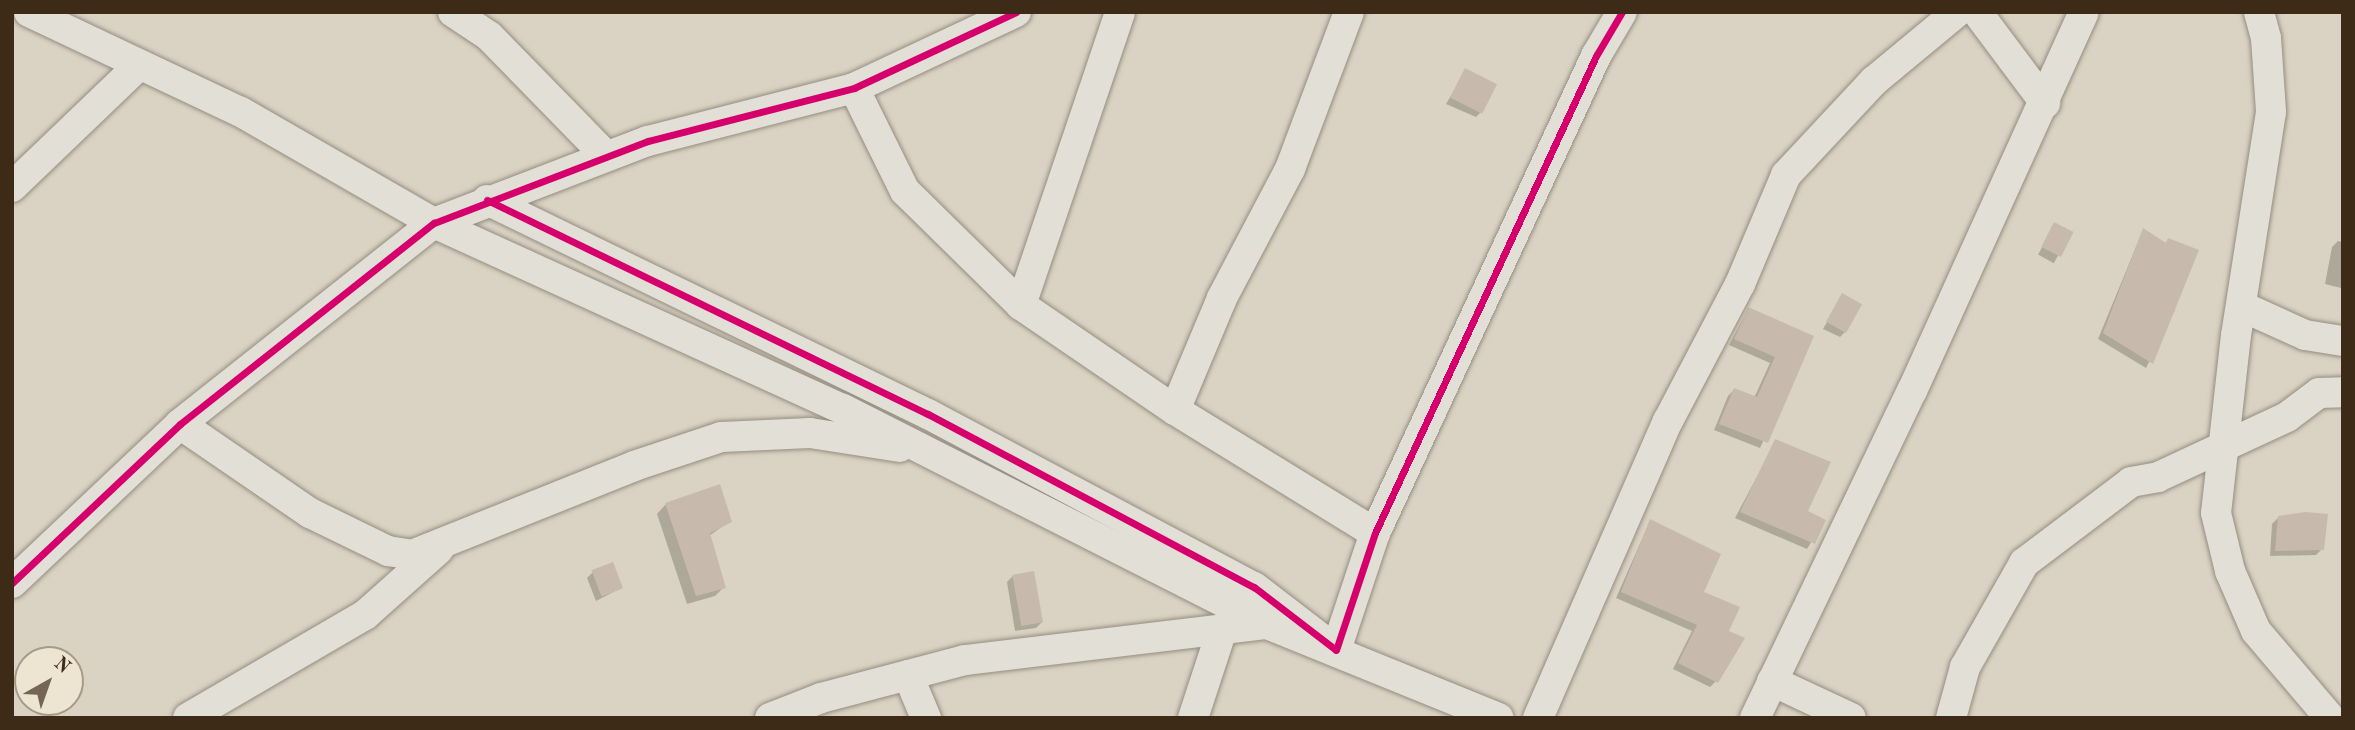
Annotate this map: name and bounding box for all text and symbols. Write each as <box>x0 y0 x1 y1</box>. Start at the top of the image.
north arrow <box>14 646 84 716</box>
text: N <box>50 654 73 678</box>

